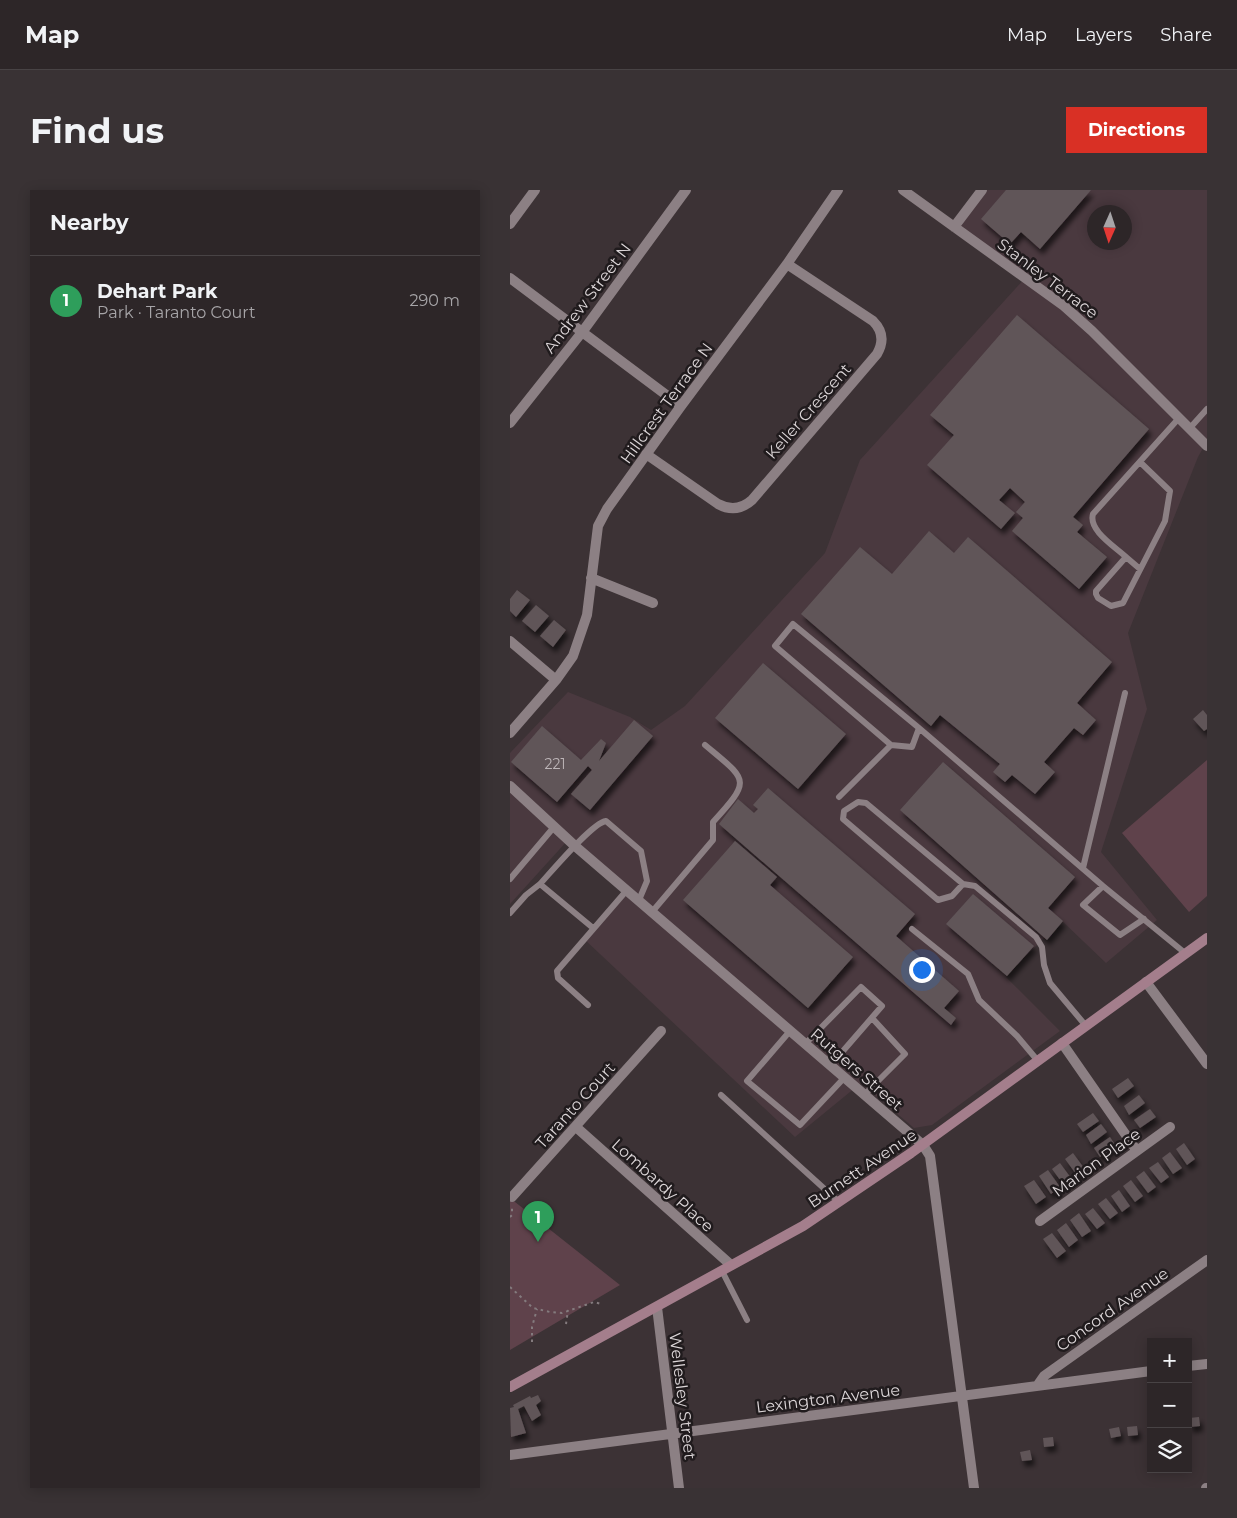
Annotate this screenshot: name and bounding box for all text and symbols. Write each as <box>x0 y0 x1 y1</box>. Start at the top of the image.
text: Map <box>25 20 79 49</box>
text: Map <box>1007 24 1047 46</box>
text: Layers <box>1075 24 1132 46</box>
text: Share <box>1160 24 1212 46</box>
button: Directions <box>1066 107 1207 153</box>
text: Find us <box>30 109 164 152</box>
north arrow <box>1087 205 1132 250</box>
text: Nearby <box>50 210 129 235</box>
street label: Stanley Terrace <box>994 234 1102 322</box>
street label: Andrew Street N <box>540 240 635 357</box>
text: Dehart Park <box>97 280 218 303</box>
text: 1 <box>63 291 69 310</box>
text: 290 m <box>409 291 460 310</box>
text: Park · Taranto Court <box>97 303 255 322</box>
street label: Hillcrest Terrace N <box>616 339 717 467</box>
street label: Keller Crescent <box>762 359 855 463</box>
house number: 221 <box>545 755 565 773</box>
your location <box>909 957 935 983</box>
street label: Rutgers Street <box>807 1024 907 1115</box>
street label: Taranto Court <box>532 1058 619 1152</box>
street label: Marion Place <box>1049 1124 1144 1201</box>
street label: Burnett Avenue <box>804 1125 920 1212</box>
street label: Lombardy Place <box>608 1135 717 1236</box>
pin: 1 <box>522 1201 554 1242</box>
street label: Concord Avenue <box>1053 1264 1172 1355</box>
street label: Wellesley Street <box>665 1332 700 1461</box>
map controls <box>1147 1338 1192 1473</box>
button: + <box>1147 1338 1192 1383</box>
street label: Lexington Avenue <box>755 1380 901 1417</box>
button: − <box>1147 1383 1192 1428</box>
button: layers <box>1147 1428 1192 1473</box>

